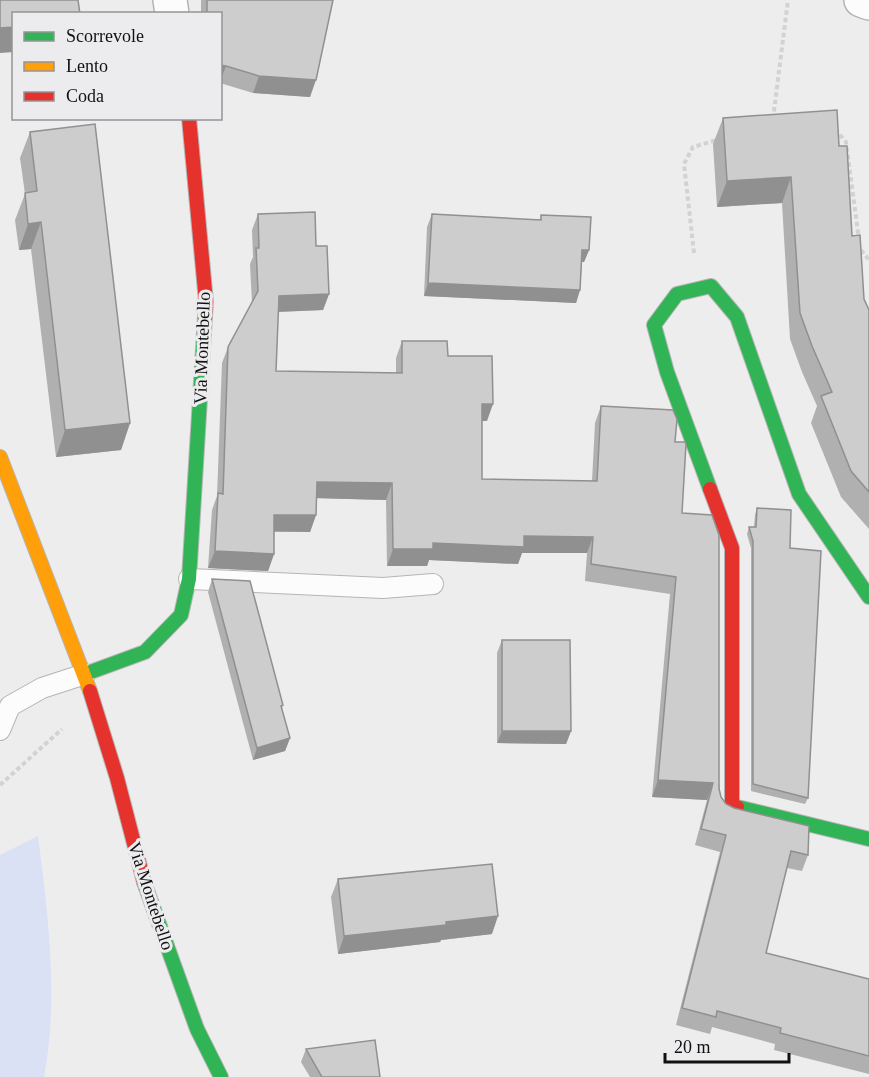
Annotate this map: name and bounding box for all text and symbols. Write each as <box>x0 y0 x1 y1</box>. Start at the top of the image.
legend <box>12 12 222 120</box>
text: Scorrevole <box>66 26 144 46</box>
text: Lento <box>66 56 108 76</box>
text: Coda <box>66 86 104 106</box>
street label: Via Montebello <box>190 291 214 405</box>
street label: Via Montebello <box>124 839 178 953</box>
scale bar <box>665 1026 790 1064</box>
text: 20 m <box>674 1037 711 1057</box>

